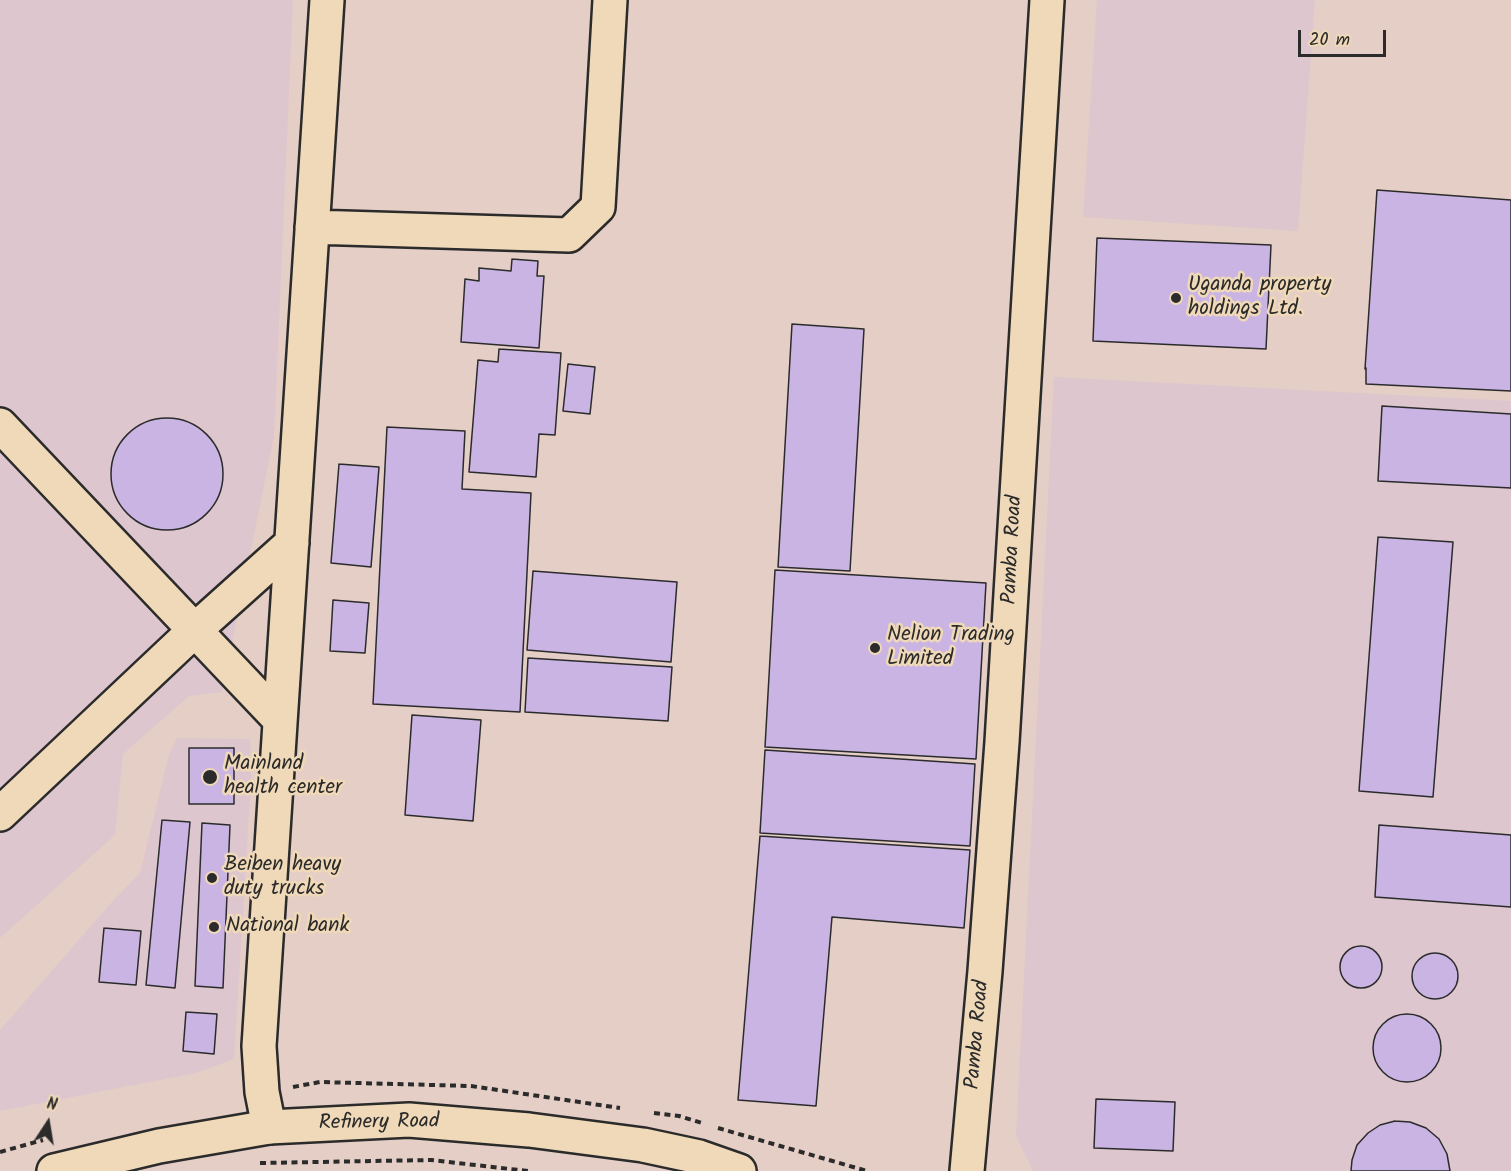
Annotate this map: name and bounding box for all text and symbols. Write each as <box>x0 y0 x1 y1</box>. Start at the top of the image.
scale bar <box>1301 18 1390 56</box>
text: 20 m <box>1309 26 1350 55</box>
place label: Uganda property holdings Ltd. <box>1188 273 1331 323</box>
marker: Uganda property holdings Ltd. <box>1169 291 1183 305</box>
street label: Pamba Road <box>999 495 1029 605</box>
place label: Nelion Trading Limited <box>887 623 1015 673</box>
marker: Nelion Trading Limited <box>868 641 882 655</box>
place label: Mainland health center <box>224 752 342 802</box>
marker: Mainland health center <box>201 768 219 786</box>
place label: Beiben heavy duty trucks <box>224 853 341 903</box>
marker: Beiben heavy duty trucks <box>205 871 219 885</box>
place label: National bank <box>226 914 349 940</box>
marker: National bank <box>207 920 221 934</box>
street label: Pamba Road <box>962 979 996 1091</box>
text: N <box>44 1092 59 1118</box>
north arrow <box>18 1093 78 1153</box>
street label: Refinery Road <box>318 1110 440 1138</box>

